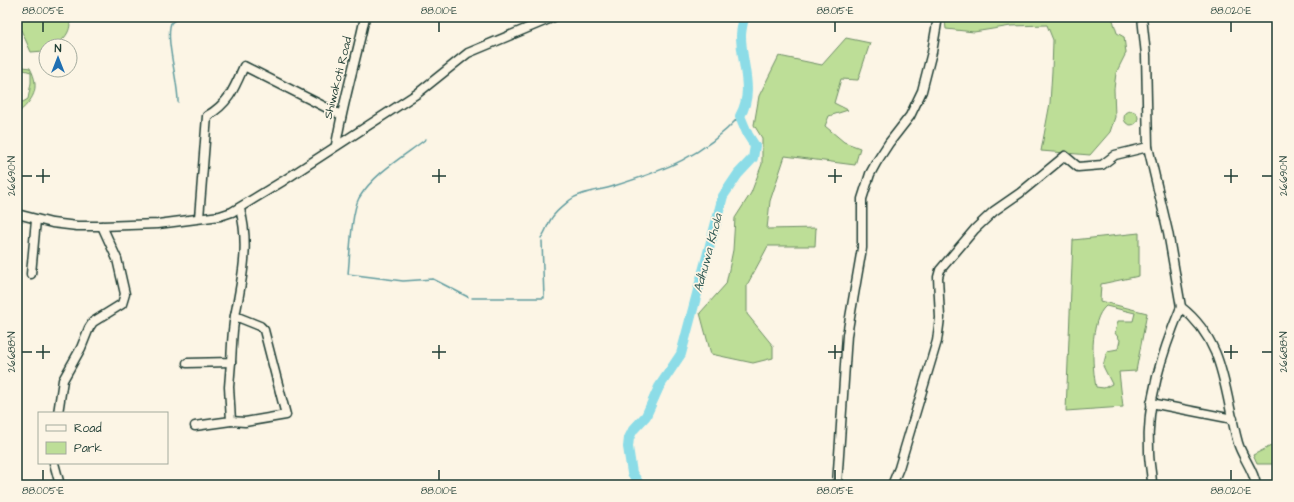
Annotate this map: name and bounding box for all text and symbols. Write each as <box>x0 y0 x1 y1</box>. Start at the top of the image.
text: 88.005°E <box>22 4 64 18</box>
text: 88.010°E <box>421 4 457 18</box>
text: 88.015°E <box>816 4 854 18</box>
text: 88.020°E <box>1211 4 1251 18</box>
street label: Shiwakoti Road <box>320 35 356 121</box>
north arrow <box>38 38 78 78</box>
text: N <box>55 41 62 56</box>
text: 26.690°N <box>5 156 19 196</box>
text: 26.690°N <box>1277 156 1291 196</box>
water label: Adhuwa Khola <box>689 210 727 294</box>
text: 26.688°N <box>5 331 19 373</box>
text: 26.688°N <box>1277 331 1291 373</box>
legend <box>38 412 168 464</box>
text: Road <box>74 420 102 437</box>
text: Park <box>74 440 102 457</box>
text: 88.005°E <box>22 484 64 498</box>
text: 88.010°E <box>421 484 457 498</box>
text: 88.015°E <box>816 484 854 498</box>
text: 88.020°E <box>1211 484 1251 498</box>

